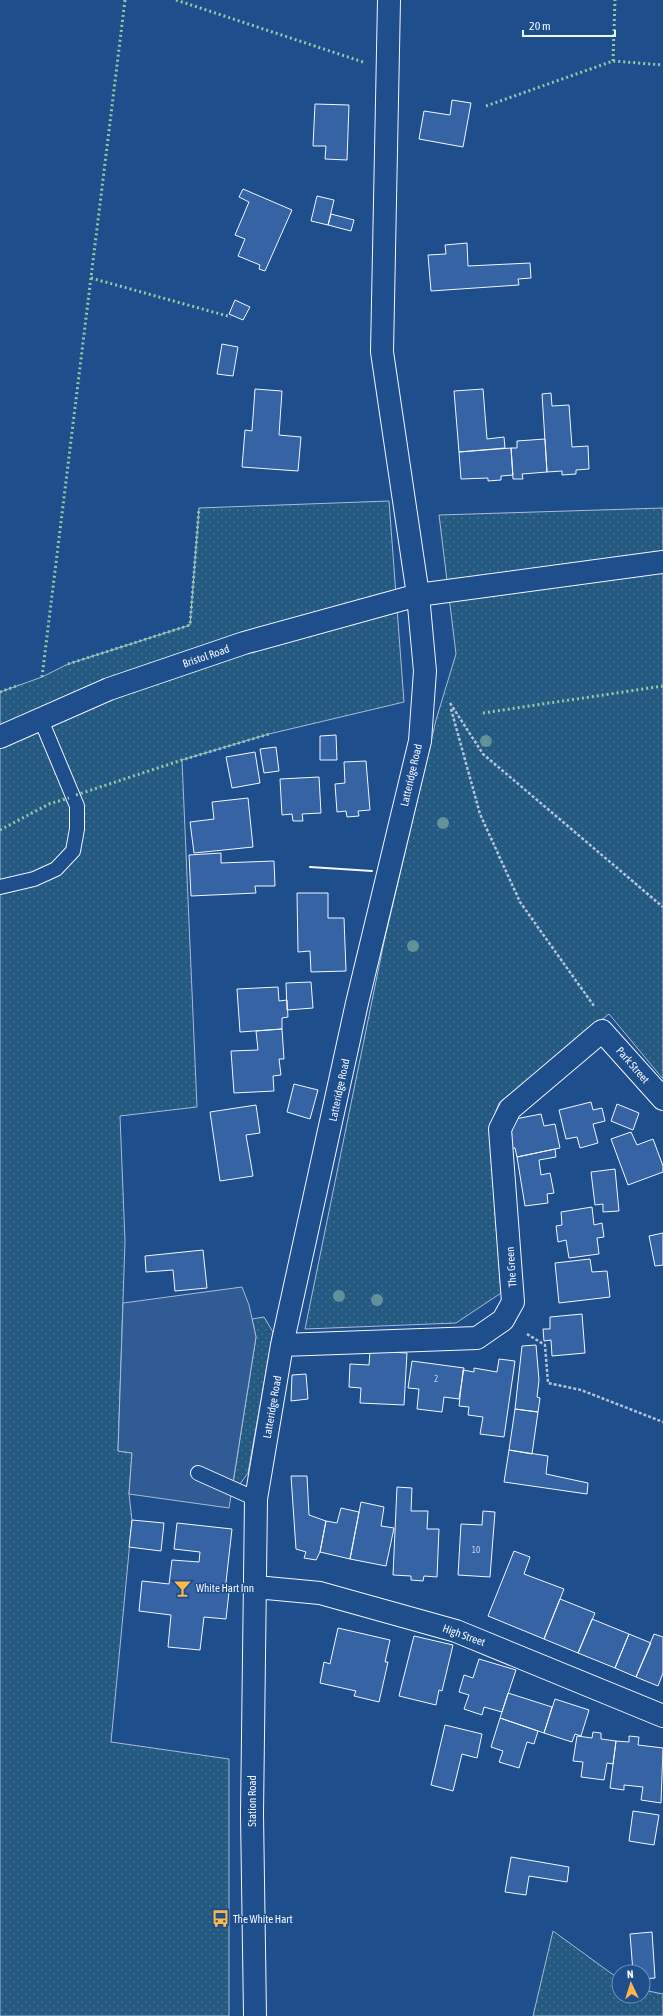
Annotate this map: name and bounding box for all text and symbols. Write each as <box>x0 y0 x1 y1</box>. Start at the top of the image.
scale bar <box>523 12 615 38</box>
text: 20 m <box>529 19 551 33</box>
street label: Bristol Road <box>181 642 231 670</box>
street label: Latteridge Road <box>398 743 424 807</box>
street label: Park Street <box>614 1044 652 1086</box>
street label: Latteridge Road <box>327 1058 351 1122</box>
street label: The Green <box>504 1246 518 1288</box>
house number: 2 <box>434 1374 438 1384</box>
street label: Latteridge Road <box>261 1375 283 1439</box>
house number: 10 <box>472 1545 480 1555</box>
bar icon: White Hart Inn <box>173 1578 193 1598</box>
place label: White Hart Inn <box>196 1582 254 1594</box>
street label: High Street <box>441 1622 487 1648</box>
street label: Station Road <box>246 1775 258 1827</box>
bus stop icon: The White Hart <box>210 1909 230 1929</box>
place label: The White Hart <box>233 1913 293 1925</box>
north arrow <box>611 1964 651 2004</box>
text: N <box>627 1968 634 1980</box>

